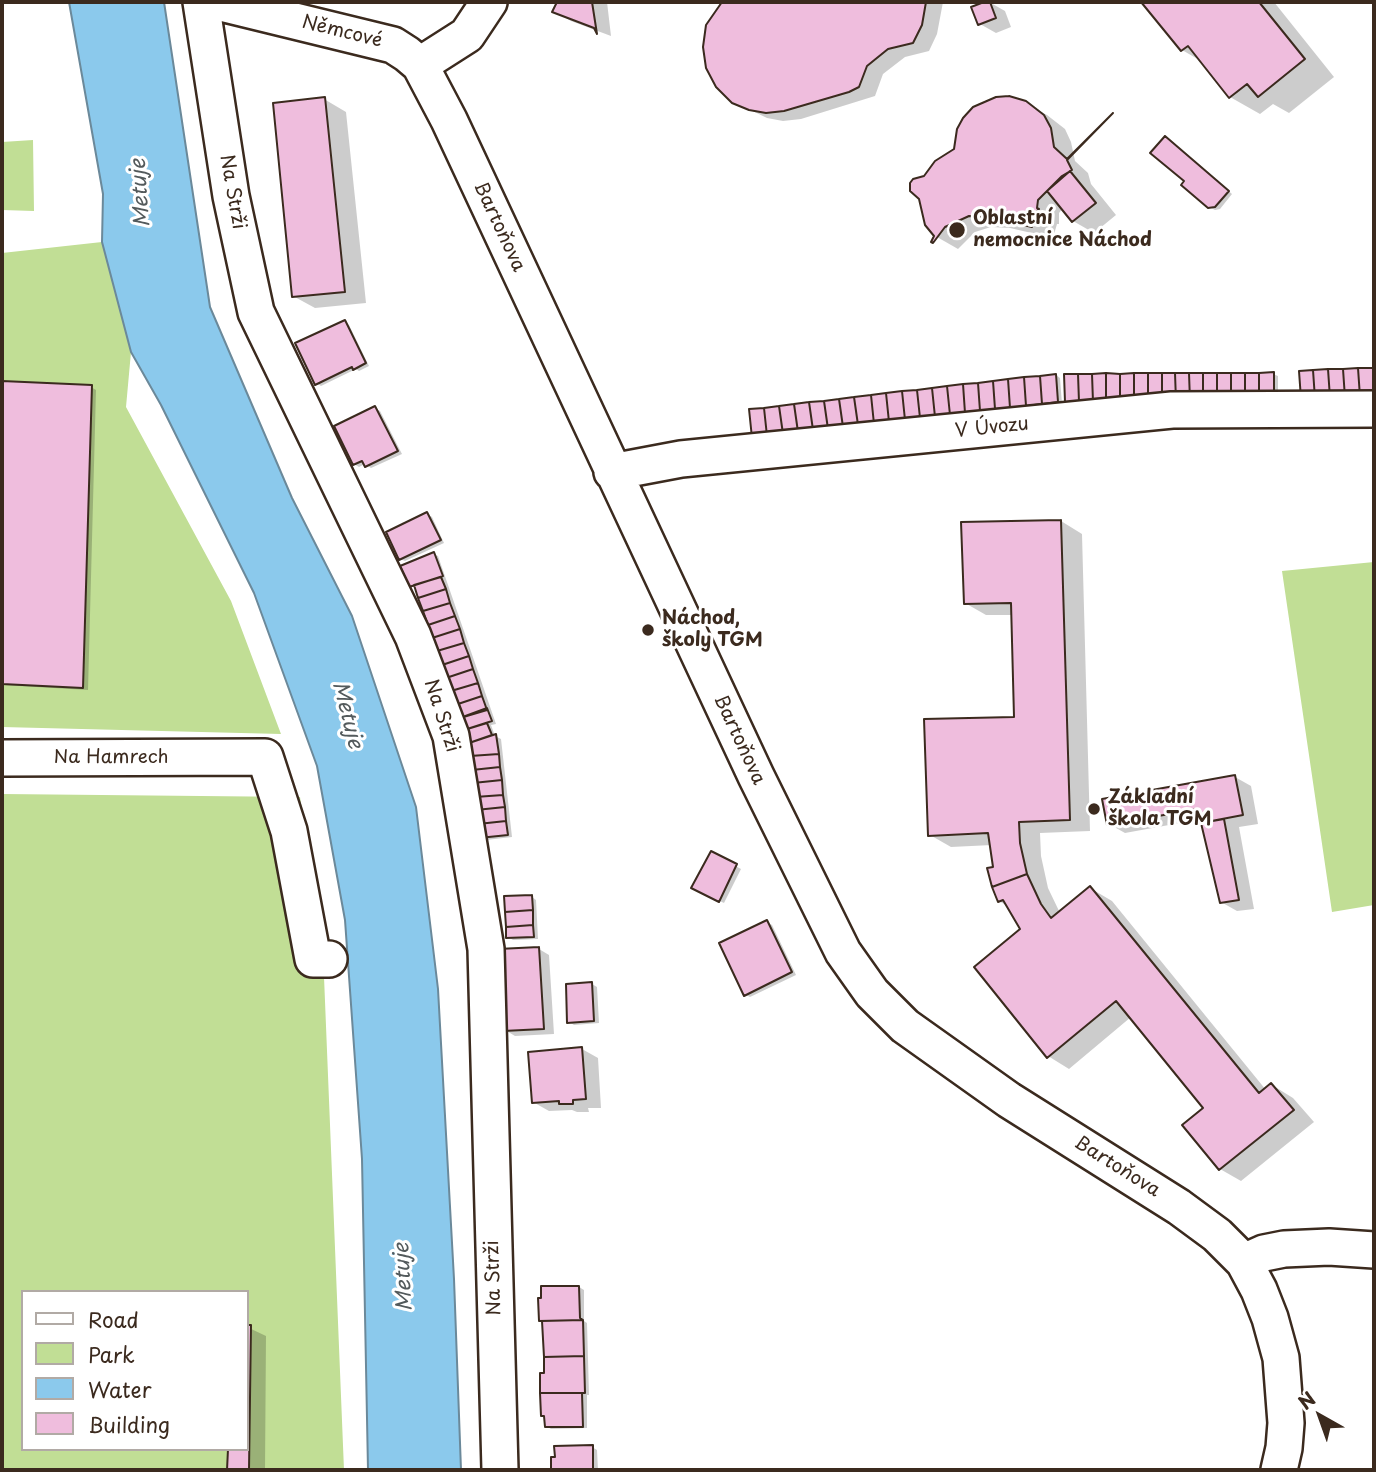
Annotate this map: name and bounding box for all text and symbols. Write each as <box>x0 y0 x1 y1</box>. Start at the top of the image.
street label: Němcové <box>300 11 384 53</box>
street label: Na Strži <box>214 153 250 231</box>
water label: Metuje <box>126 158 156 228</box>
street label: Bartoňova <box>468 178 530 276</box>
place label: Oblastní nemocnice Náchod <box>973 208 1152 252</box>
marker: Oblastní nemocnice Náchod <box>947 220 967 240</box>
street label: V Úvozu <box>954 413 1030 443</box>
place label: Náchod, školy TGM <box>662 608 763 652</box>
marker: Náchod, školy TGM <box>640 622 656 638</box>
street label: Na Strži <box>418 677 464 755</box>
water label: Metuje <box>326 679 368 751</box>
street label: Bartoňova <box>708 691 770 789</box>
street label: Na Hamrech <box>54 747 168 769</box>
place label: Základní škola TGM <box>1108 787 1211 831</box>
marker: Základní škola TGM <box>1086 801 1102 817</box>
street label: Bartoňova <box>1070 1132 1164 1202</box>
street label: Na Strži <box>481 1240 507 1316</box>
water label: Metuje <box>390 1242 418 1312</box>
legend <box>21 1290 248 1451</box>
text: Road <box>88 1303 139 1335</box>
text: Park <box>88 1338 135 1370</box>
text: Water <box>88 1373 151 1405</box>
north arrow <box>1285 1381 1355 1451</box>
text: N <box>1292 1384 1321 1415</box>
text: Building <box>88 1408 170 1440</box>

